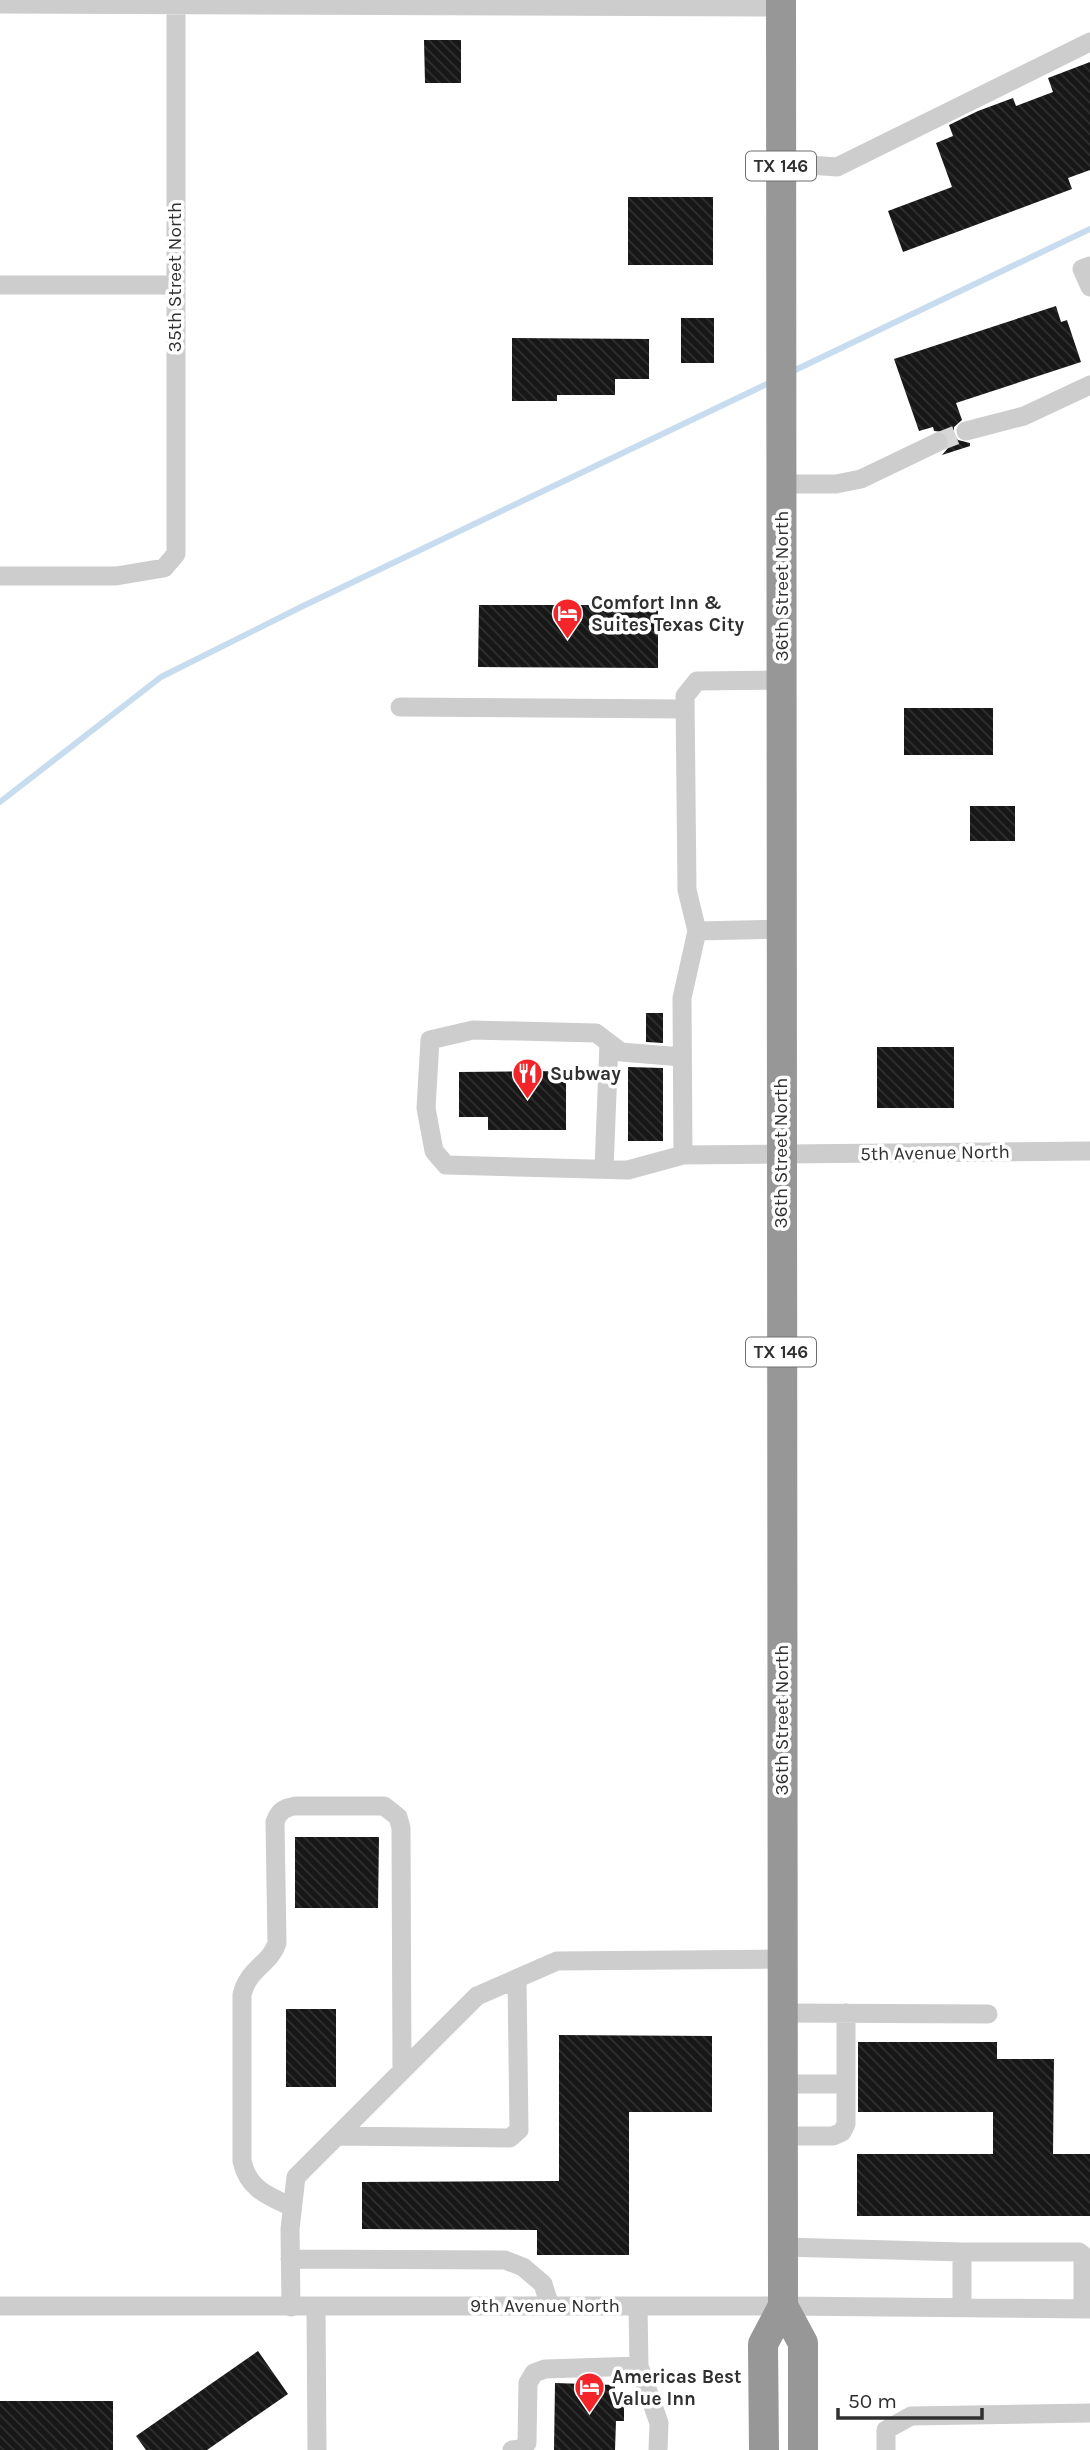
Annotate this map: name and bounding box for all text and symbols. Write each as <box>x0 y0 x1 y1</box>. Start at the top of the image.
road number: TX 146 <box>746 152 816 181</box>
street label: 35th Street North <box>164 202 186 352</box>
street label: 36th Street North <box>771 511 793 661</box>
place label: Comfort Inn & Suites Texas City <box>591 592 744 636</box>
hotel icon: Comfort Inn & Suites Texas City <box>551 597 585 641</box>
restaurant icon: Subway <box>510 1057 544 1101</box>
place label: Subway <box>550 1063 621 1085</box>
street label: 36th Street North <box>770 1078 792 1228</box>
street label: 5th Avenue North <box>860 1141 1010 1165</box>
road number: TX 146 <box>746 1338 816 1366</box>
street label: 36th Street North <box>771 1645 793 1795</box>
street label: 9th Avenue North <box>470 2295 620 2317</box>
place label: Americas Best Value Inn <box>612 2366 742 2410</box>
hotel icon: Americas Best Value Inn <box>572 2371 606 2415</box>
scale bar <box>838 2376 982 2420</box>
text: 50 m <box>848 2389 897 2413</box>

